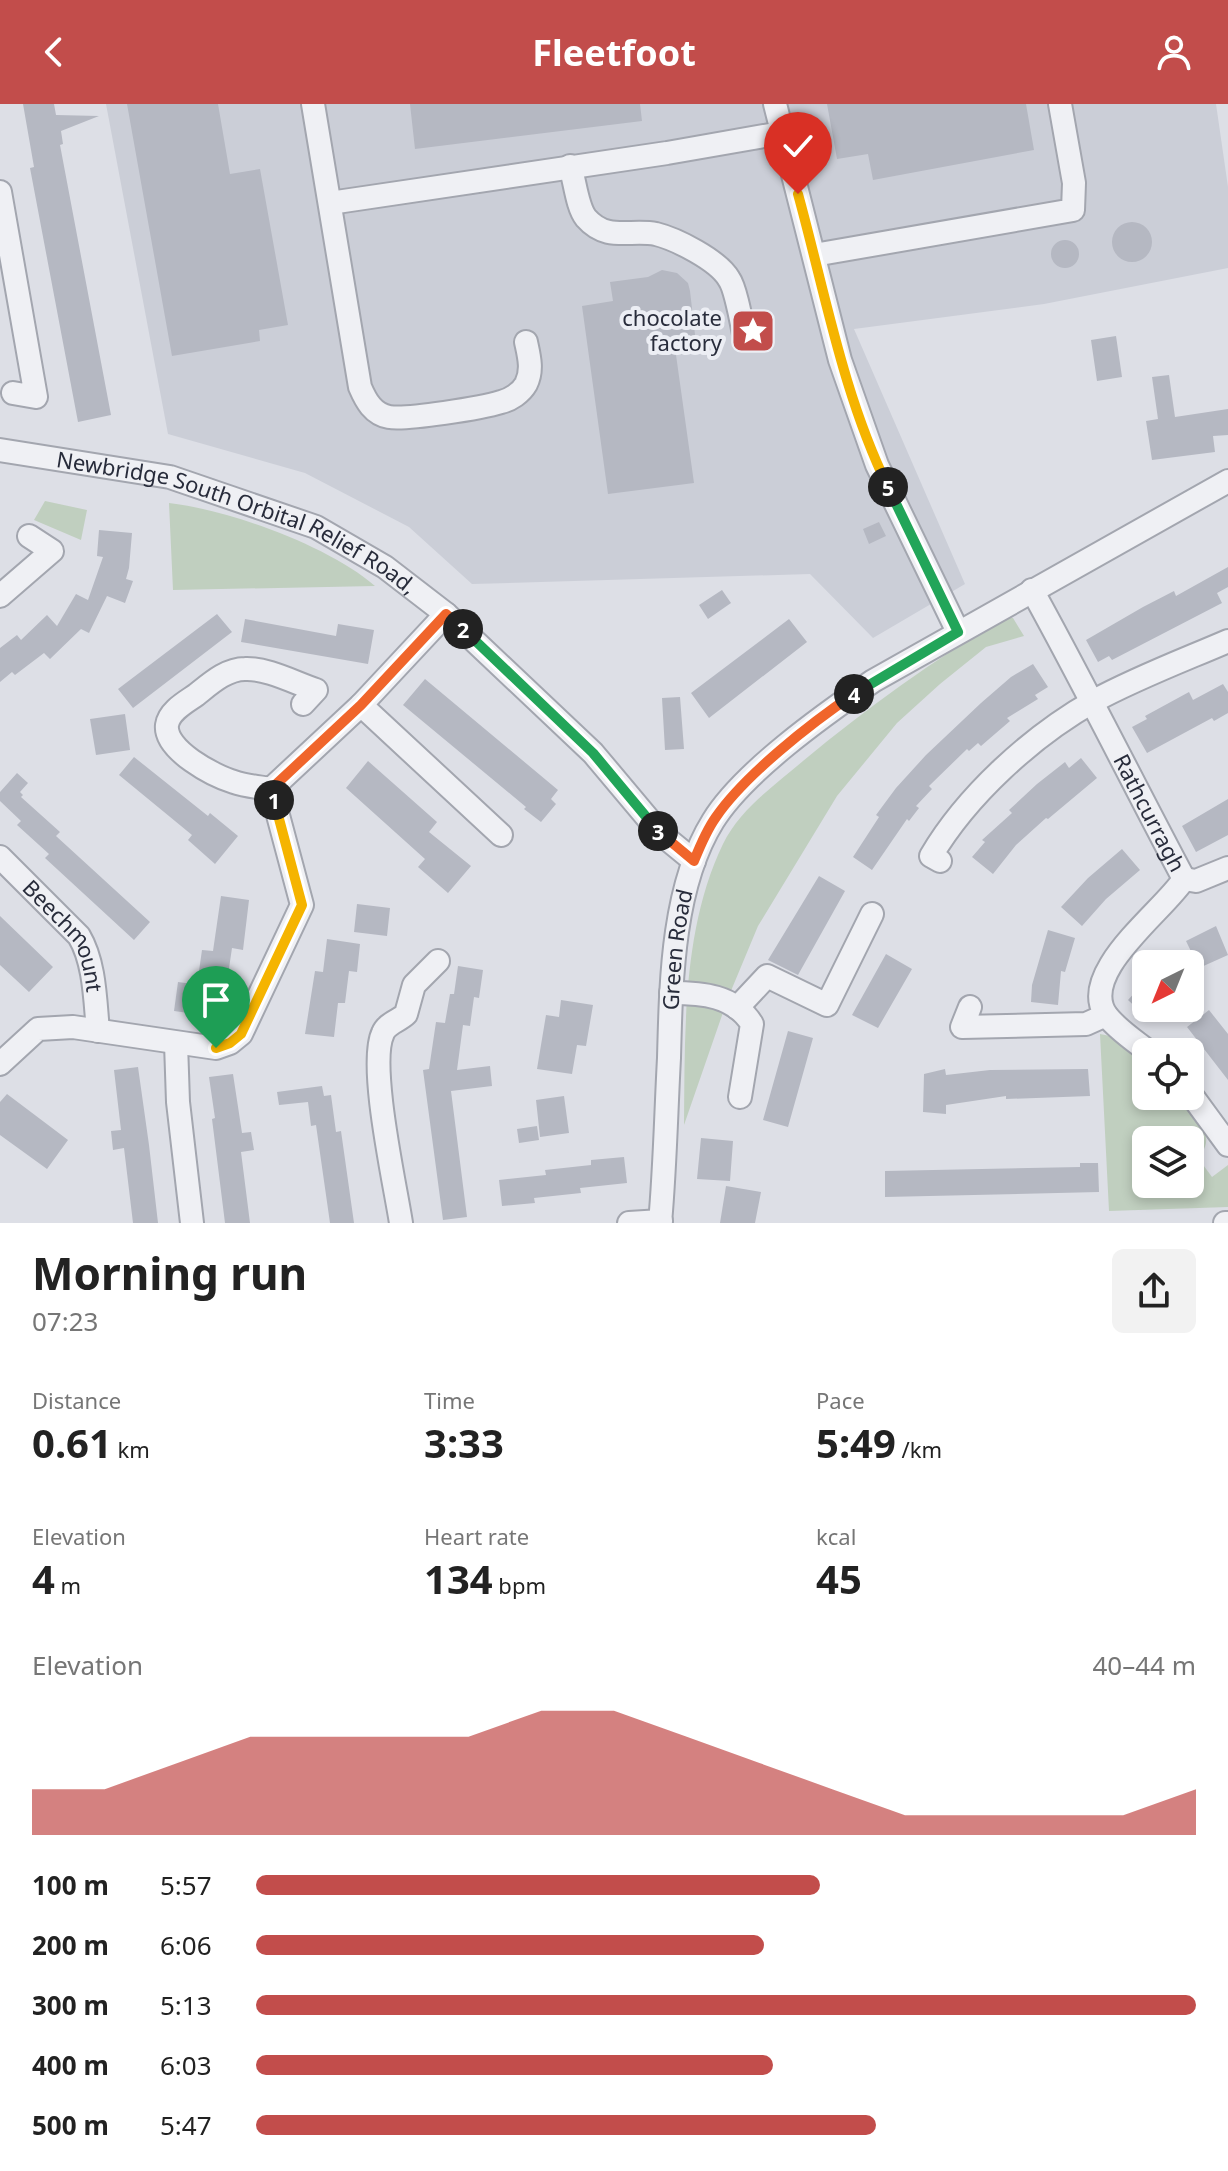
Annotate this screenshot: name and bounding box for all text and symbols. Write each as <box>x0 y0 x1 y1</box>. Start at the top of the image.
text: Fleetfoot <box>532 28 696 77</box>
icon: back <box>32 30 76 74</box>
icon: person <box>1152 30 1196 74</box>
pin <box>764 112 832 194</box>
icon: check <box>776 124 820 168</box>
place label: chocolate factory <box>622 302 723 357</box>
place icon: chocolate factory <box>729 307 777 355</box>
street label: Newbridge South Orbital Relief Road, <box>55 443 424 600</box>
pin: 5 <box>868 467 908 507</box>
text: 5 <box>882 472 894 502</box>
pin: 2 <box>443 609 483 649</box>
text: 2 <box>457 614 469 644</box>
pin: 4 <box>834 674 874 714</box>
text: 4 <box>848 679 860 709</box>
street label: Rathcurragh <box>1107 748 1193 877</box>
pin: 1 <box>254 780 294 820</box>
text: 1 <box>268 785 280 815</box>
pin: 3 <box>638 811 678 851</box>
text: 3 <box>652 816 664 846</box>
street label: Beechmount <box>17 872 111 994</box>
street label: Green Road <box>654 886 699 1011</box>
north arrow <box>1132 950 1204 1022</box>
map controls <box>1132 950 1204 1198</box>
pin <box>182 966 250 1048</box>
icon: arrive <box>194 978 238 1022</box>
button: locate <box>1132 1038 1204 1110</box>
button: layers <box>1132 1126 1204 1198</box>
text: Morning run <box>32 1243 307 1303</box>
button: share <box>1112 1249 1196 1333</box>
text: 07:23 <box>32 1303 98 1339</box>
text: Distance <box>32 1385 121 1415</box>
text: Time <box>424 1385 475 1415</box>
text: Pace <box>816 1385 865 1415</box>
text: 0.61 <box>32 1415 112 1470</box>
text: 3:33 <box>424 1415 504 1470</box>
text: 5:49 <box>816 1415 896 1470</box>
text: km <box>112 1434 150 1464</box>
text: /km <box>896 1434 942 1464</box>
text: Elevation <box>32 1521 126 1551</box>
text: Heart rate <box>424 1521 529 1551</box>
text: kcal <box>816 1521 856 1551</box>
text: 4 <box>32 1551 55 1606</box>
text: 134 <box>424 1551 493 1606</box>
text: 45 <box>816 1551 862 1606</box>
text: m <box>55 1570 81 1600</box>
text: bpm <box>493 1570 546 1600</box>
text: Elevation <box>32 1647 143 1683</box>
text: 40–44 m <box>1092 1647 1196 1683</box>
text: 100 m <box>32 1867 109 1903</box>
text: 5:57 <box>160 1867 212 1903</box>
text: 200 m <box>32 1927 109 1963</box>
text: 6:06 <box>160 1927 212 1963</box>
text: 300 m <box>32 1987 109 2023</box>
text: 5:13 <box>160 1987 212 2023</box>
text: 400 m <box>32 2047 109 2083</box>
text: 6:03 <box>160 2047 212 2083</box>
text: 500 m <box>32 2107 109 2143</box>
text: 5:47 <box>160 2107 212 2143</box>

